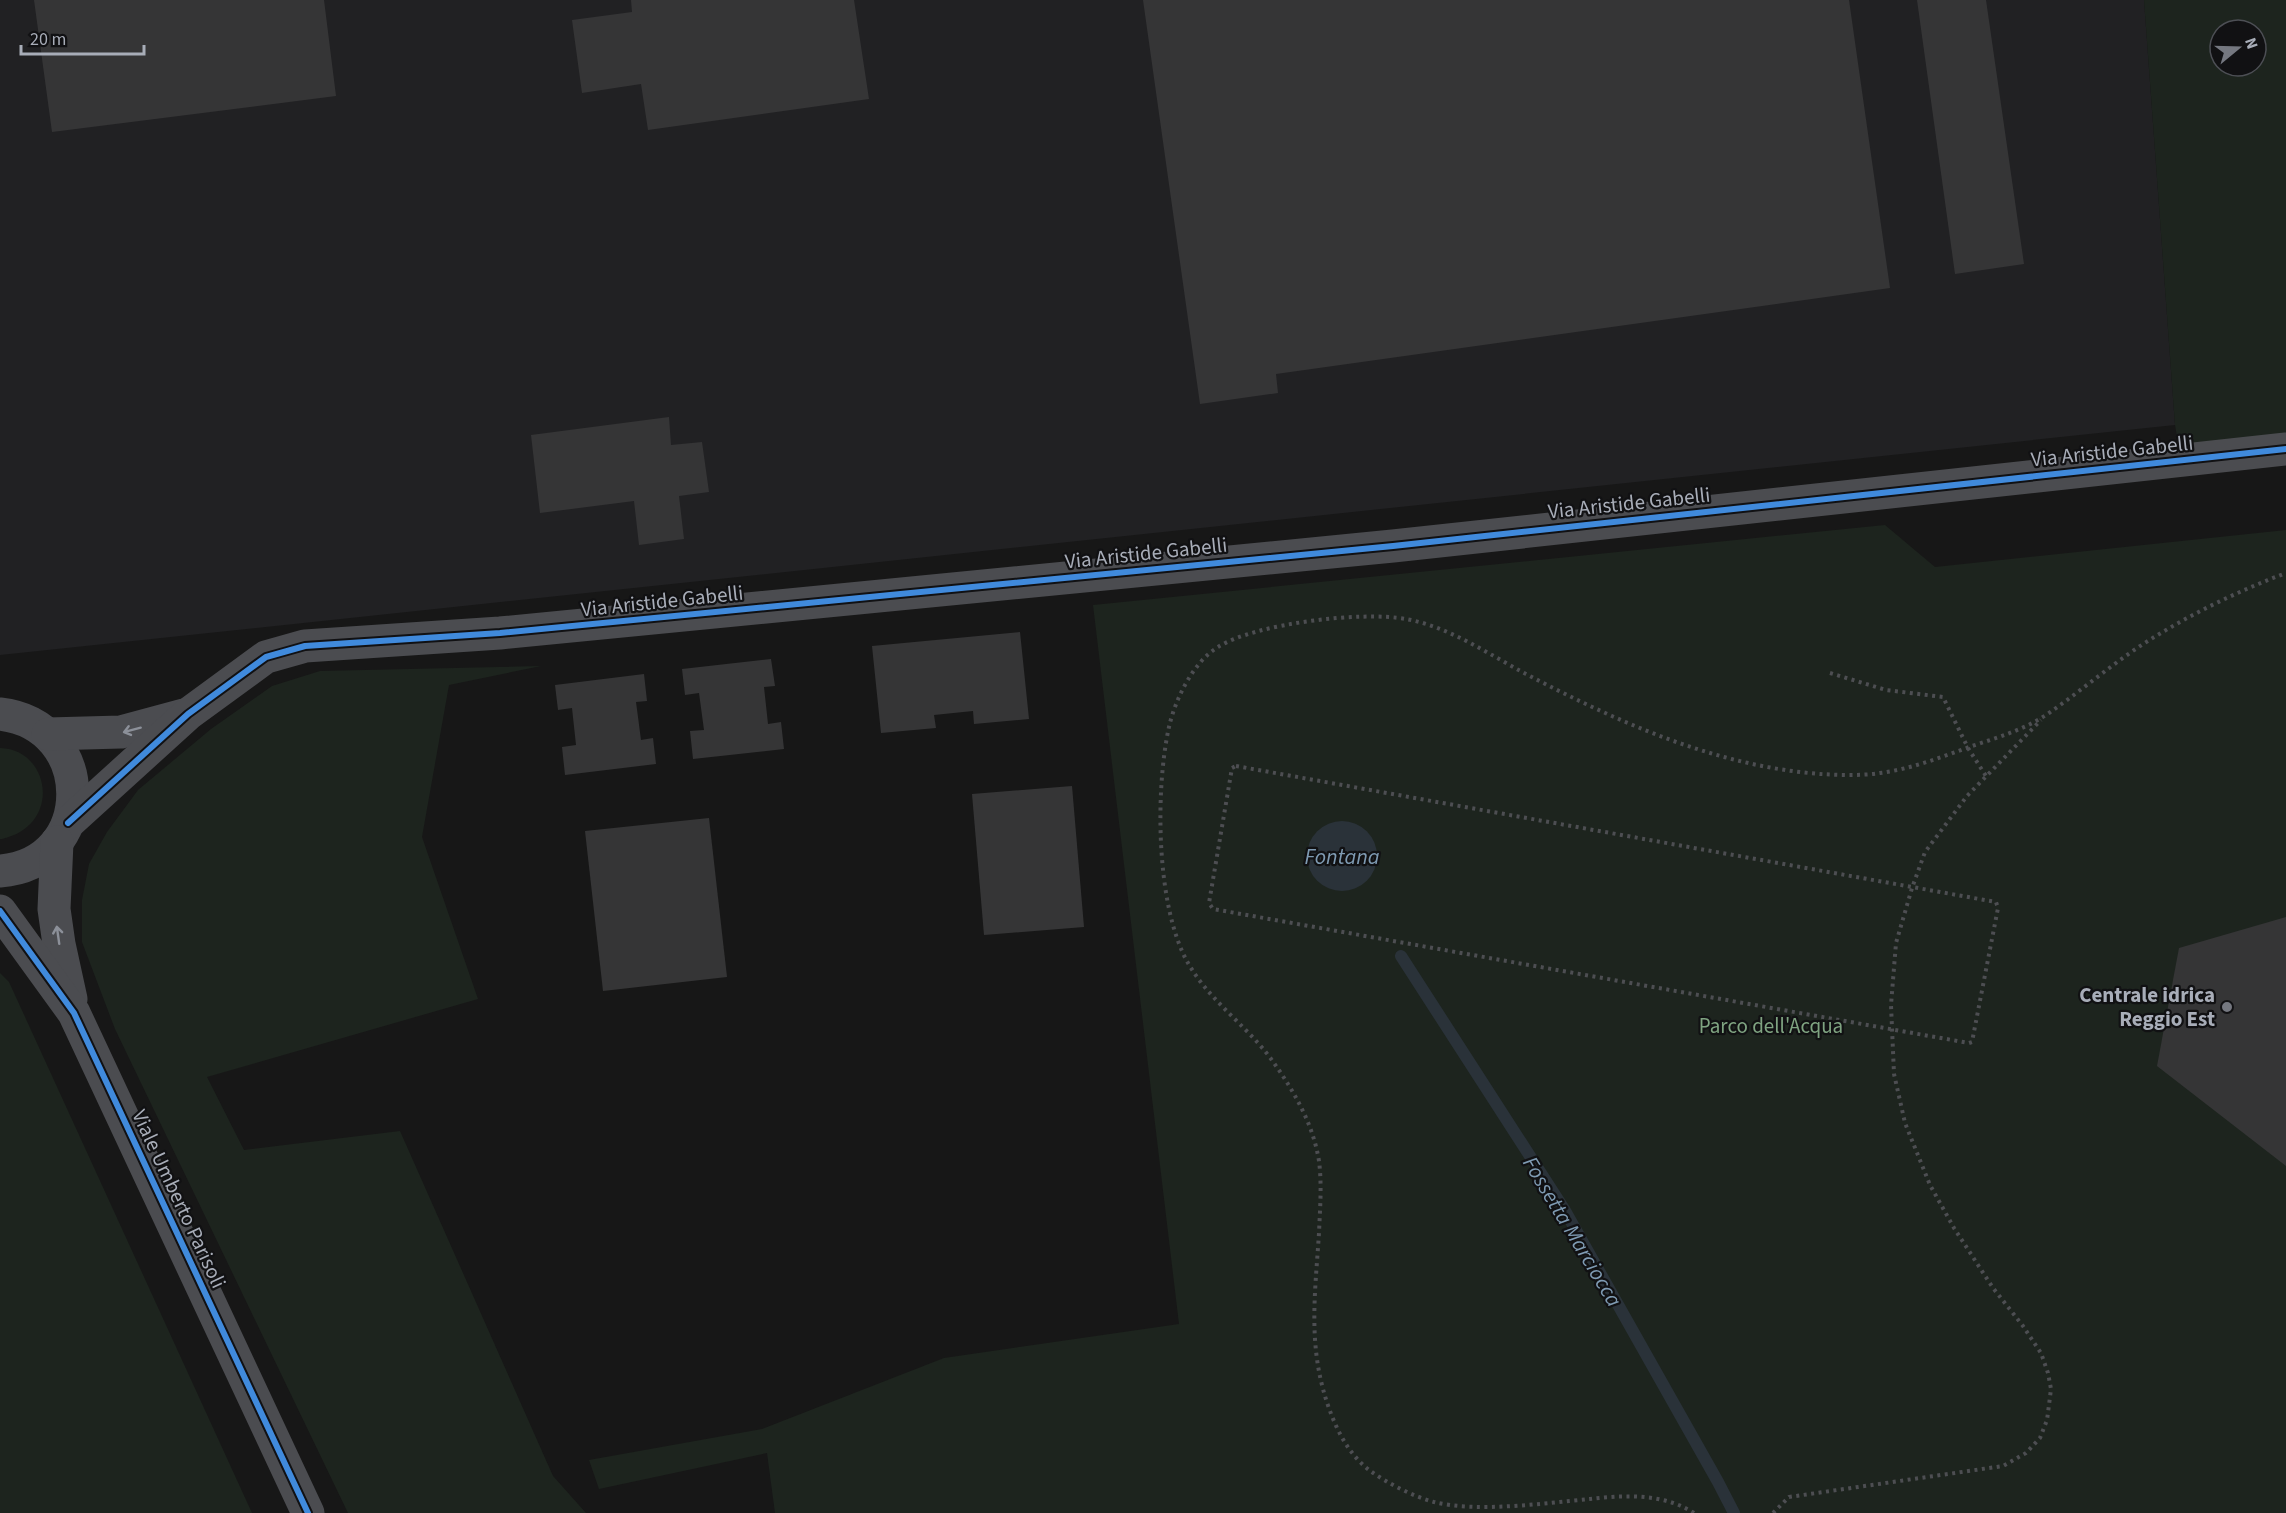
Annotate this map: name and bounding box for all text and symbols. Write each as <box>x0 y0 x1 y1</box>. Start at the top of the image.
scale bar <box>21 18 144 56</box>
north arrow <box>2208 18 2268 78</box>
text: 20 m <box>30 27 66 52</box>
text: N <box>2239 35 2263 52</box>
street label: Via Aristide Gabelli <box>2029 428 2195 474</box>
street label: Via Aristide Gabelli <box>1546 480 1712 526</box>
street label: Via Aristide Gabelli <box>1063 530 1229 576</box>
street label: Via Aristide Gabelli <box>579 578 745 624</box>
one-way arrow <box>123 724 142 736</box>
water label: Fontana <box>1304 841 1380 873</box>
one-way arrow <box>52 925 63 945</box>
place label: Centrale idrica Reggio Est <box>2079 980 2215 1034</box>
marker: Centrale idrica Reggio Est <box>2220 1000 2234 1014</box>
park label: Parco dell'Acqua <box>1699 1011 1843 1041</box>
street label: Viale Umberto Parisoli <box>124 1105 234 1293</box>
water label: Fossetta Marciocca <box>1514 1150 1630 1313</box>

